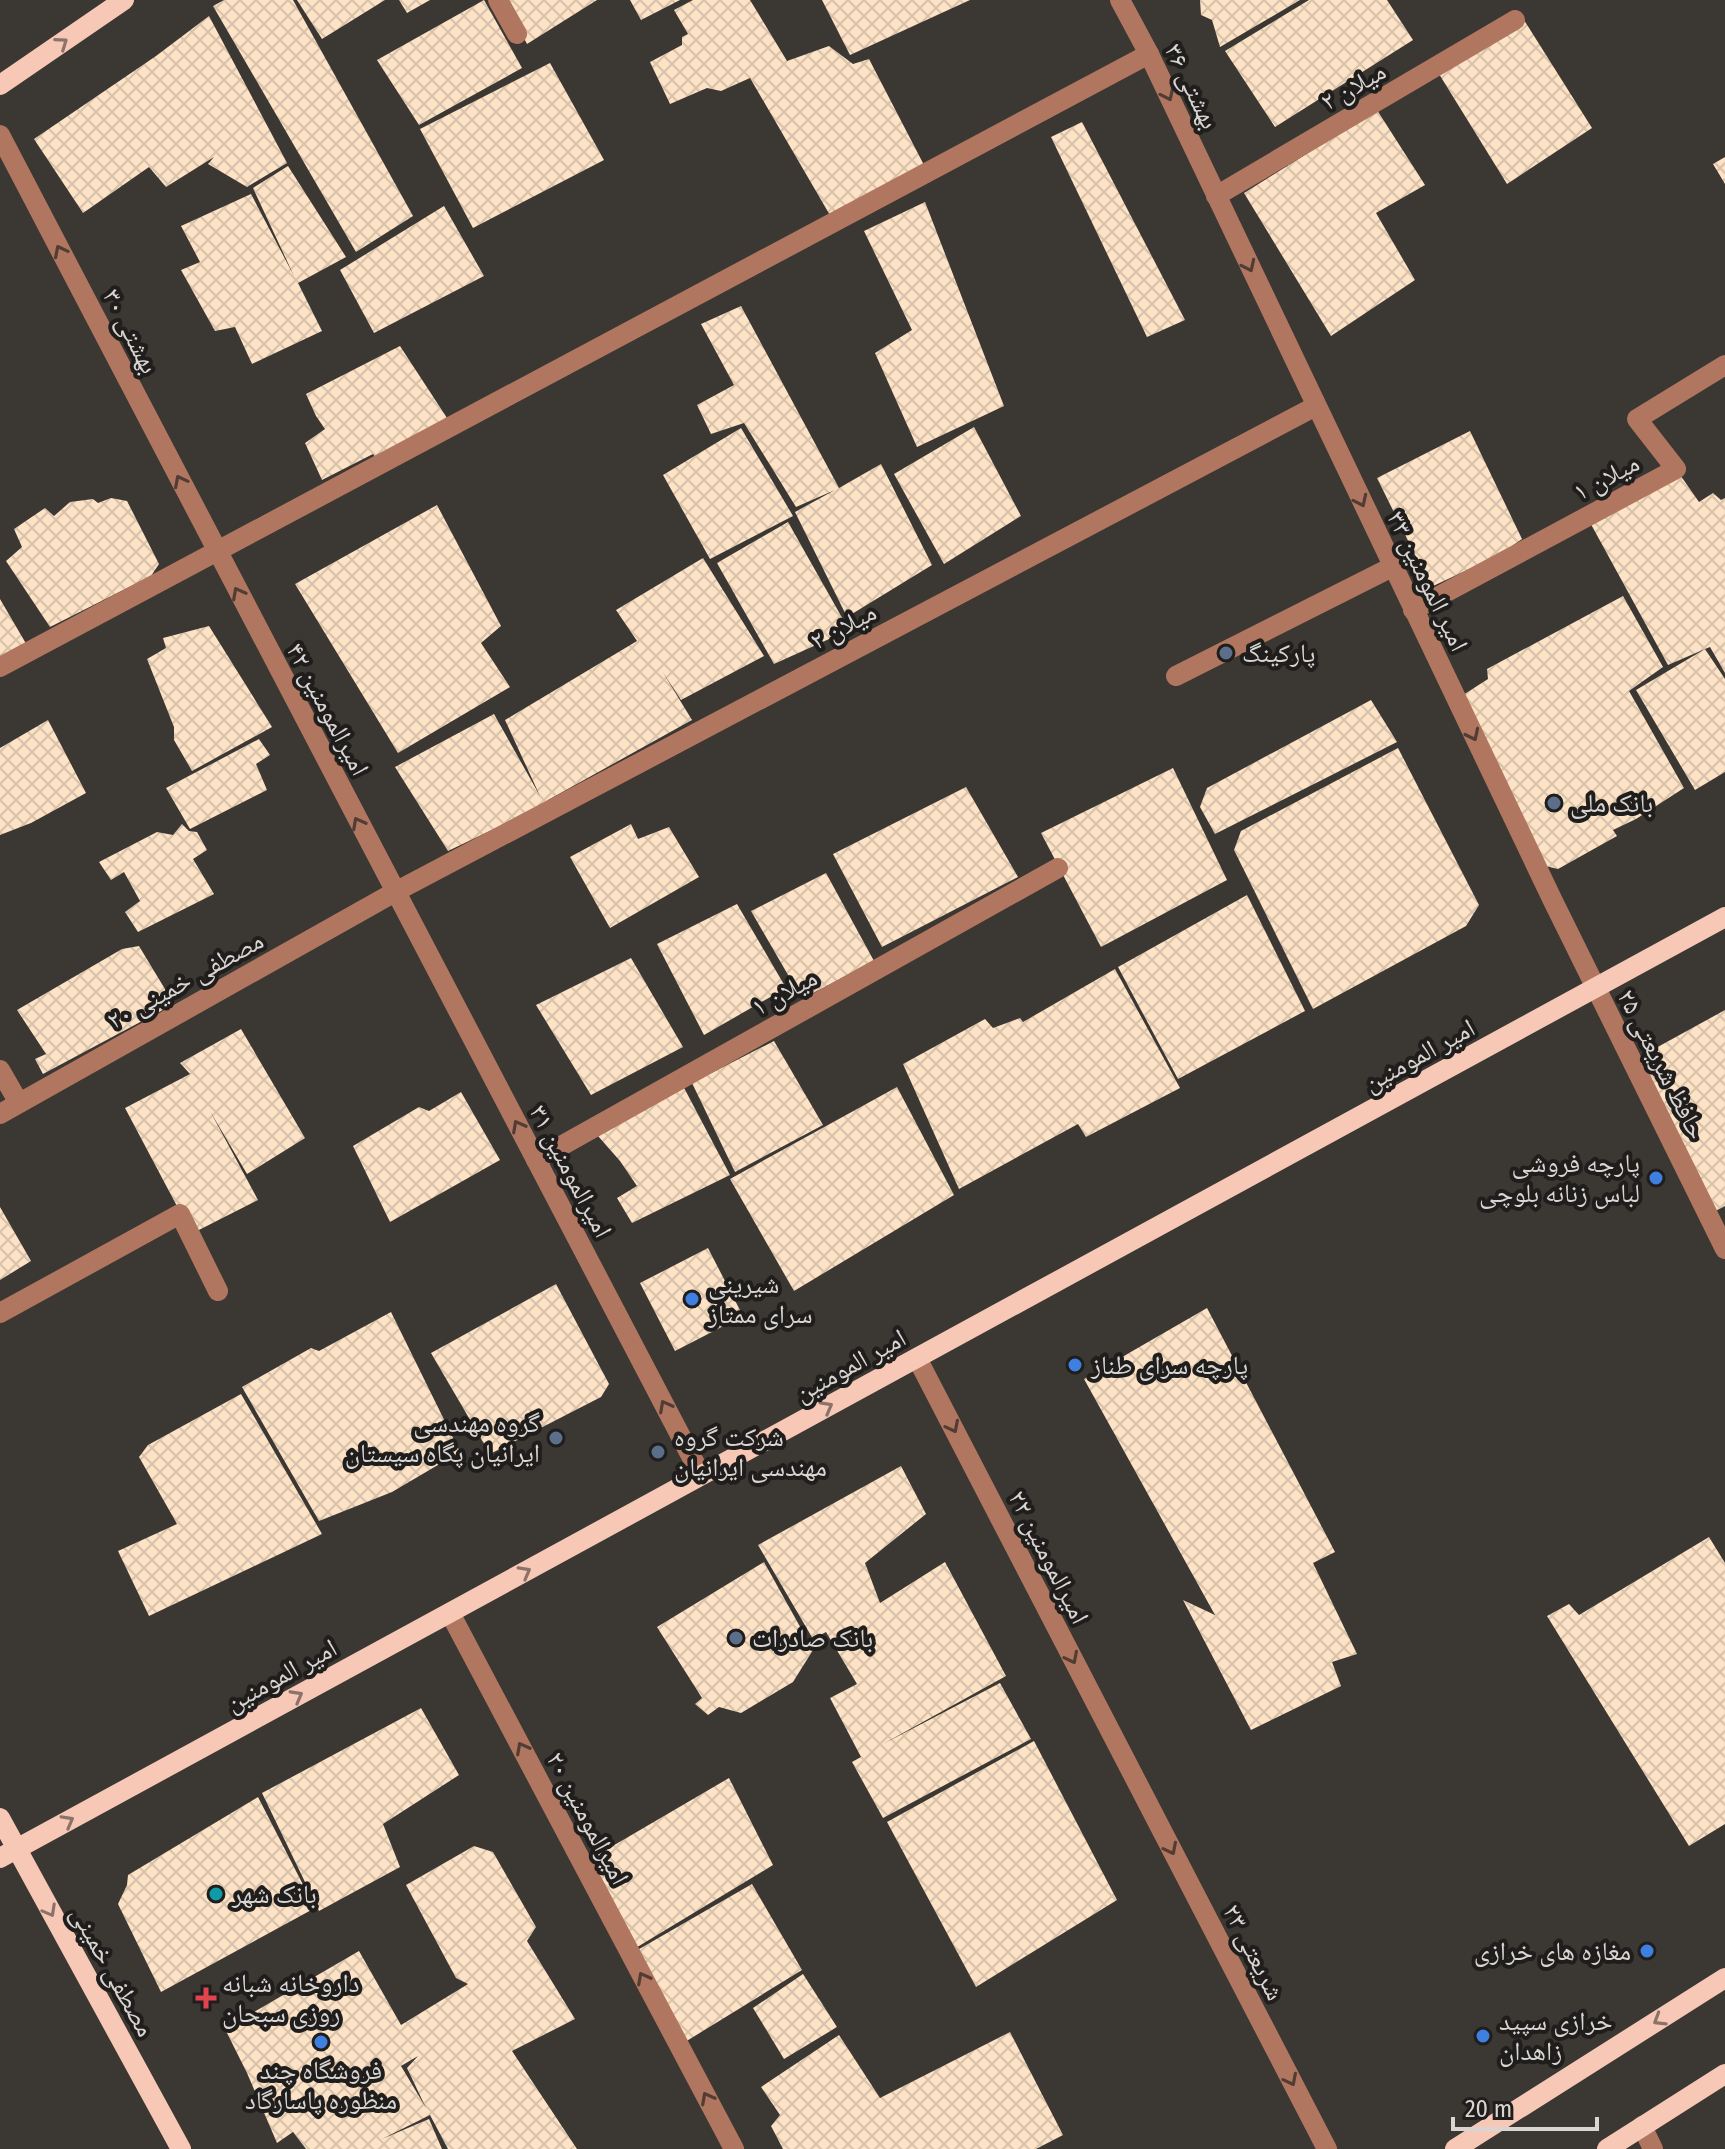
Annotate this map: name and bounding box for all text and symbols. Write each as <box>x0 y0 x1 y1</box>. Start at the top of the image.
one-way arrow <box>53 38 67 53</box>
street label: بهشتی ۳۶ <box>1158 39 1225 134</box>
street label: میلان ۲ <box>1315 55 1391 117</box>
one-way arrow <box>1158 86 1174 101</box>
one-way arrow <box>54 244 70 259</box>
one-way arrow <box>1239 258 1255 272</box>
street label: بهشتی ۳۰ <box>96 284 165 379</box>
street label: میلان ۱ <box>1568 447 1644 508</box>
one-way arrow <box>174 475 189 490</box>
one-way arrow <box>1351 492 1367 507</box>
street label: امیر المومنین ۳۳ <box>1380 506 1475 656</box>
one-way arrow <box>232 586 247 601</box>
street label: میلان ۲ <box>805 596 881 657</box>
street label: امیرالمومنین ۴۲ <box>280 637 376 781</box>
place label: پارکینگ <box>1242 638 1315 669</box>
marker: پارکینگ <box>1217 644 1235 662</box>
one-way arrow <box>1463 727 1479 742</box>
place label: بانک ملی <box>1570 788 1653 819</box>
marker: بانک ملی <box>1545 794 1563 812</box>
one-way arrow <box>353 817 368 831</box>
street label: مصطفی خمینی ۲۰ <box>102 925 269 1036</box>
street label: میلان ۱ <box>746 962 822 1023</box>
street label: حافظ شریعتی ۲۵ <box>1610 984 1713 1144</box>
street label: امیر المومنین <box>1358 1012 1480 1099</box>
street label: امیرالمومنین ۳۱ <box>523 1099 619 1243</box>
one-way arrow <box>513 1120 528 1135</box>
place label: پارچه فروشی لباس زنانه بلوچی <box>1479 1148 1640 1209</box>
marker: پارچه فروشی لباس زنانه بلوچی <box>1647 1169 1665 1187</box>
place label: شیرینی سرای ممتاز <box>707 1269 813 1330</box>
marker: شیرینی سرای ممتاز <box>683 1290 701 1308</box>
street label: امیر المومنین <box>789 1322 911 1409</box>
place label: پارچه سرای طناز <box>1090 1350 1248 1381</box>
marker: پارچه سرای طناز <box>1066 1356 1084 1374</box>
one-way arrow <box>659 1400 674 1415</box>
one-way arrow <box>818 1401 833 1417</box>
place label: گروه مهندسی ایرانیان پگاه سیستان <box>345 1408 540 1469</box>
one-way arrow <box>943 1419 958 1434</box>
place label: شرکت گروه مهندسی ایرانیان <box>674 1422 827 1483</box>
marker: گروه مهندسی ایرانیان پگاه سیستان <box>547 1429 565 1447</box>
marker: شرکت گروه مهندسی ایرانیان <box>649 1443 667 1461</box>
street label: امیرالمومنین ۲۲ <box>1002 1485 1096 1629</box>
one-way arrow <box>516 1566 531 1581</box>
place label: بانک صادرات <box>752 1623 873 1654</box>
marker: بانک صادرات <box>727 1629 745 1647</box>
street label: امیر المومنین <box>220 1632 342 1719</box>
one-way arrow <box>1063 1650 1078 1664</box>
one-way arrow <box>288 1690 302 1706</box>
one-way arrow <box>516 1742 531 1757</box>
street label: امیرالمومنین ۲۰ <box>540 1746 636 1890</box>
one-way arrow <box>60 1815 74 1831</box>
one-way arrow <box>1162 1841 1177 1855</box>
place label: بانک شهر <box>231 1879 317 1910</box>
marker: بانک شهر <box>207 1885 225 1903</box>
street label: شریعتی ۲۳ <box>1216 1899 1291 2006</box>
street label: مصطفی خمینی <box>64 1901 161 2042</box>
one-way arrow <box>40 1903 56 1917</box>
place label: مغازه های خرازی <box>1474 1936 1631 1967</box>
marker: مغازه های خرازی <box>1638 1942 1656 1960</box>
place label: داروخانه شبانه روزی سبحان <box>222 1968 359 2029</box>
one-way arrow <box>638 1972 653 1987</box>
marker: داروخانه شبانه روزی سبحان <box>197 1989 215 2007</box>
place label: خرازی سپید زاهدان <box>1499 2006 1613 2067</box>
one-way arrow <box>1653 2010 1668 2025</box>
marker: خرازی سپید زاهدان <box>1474 2027 1492 2045</box>
marker: فروشگاه چند منظوره پاسارگاد <box>312 2033 330 2051</box>
place label: فروشگاه چند منظوره پاسارگاد <box>245 2055 397 2116</box>
one-way arrow <box>1281 2071 1296 2086</box>
scale bar <box>1453 2081 1597 2131</box>
one-way arrow <box>701 2092 717 2107</box>
text: 20 m <box>1465 2095 1512 2123</box>

